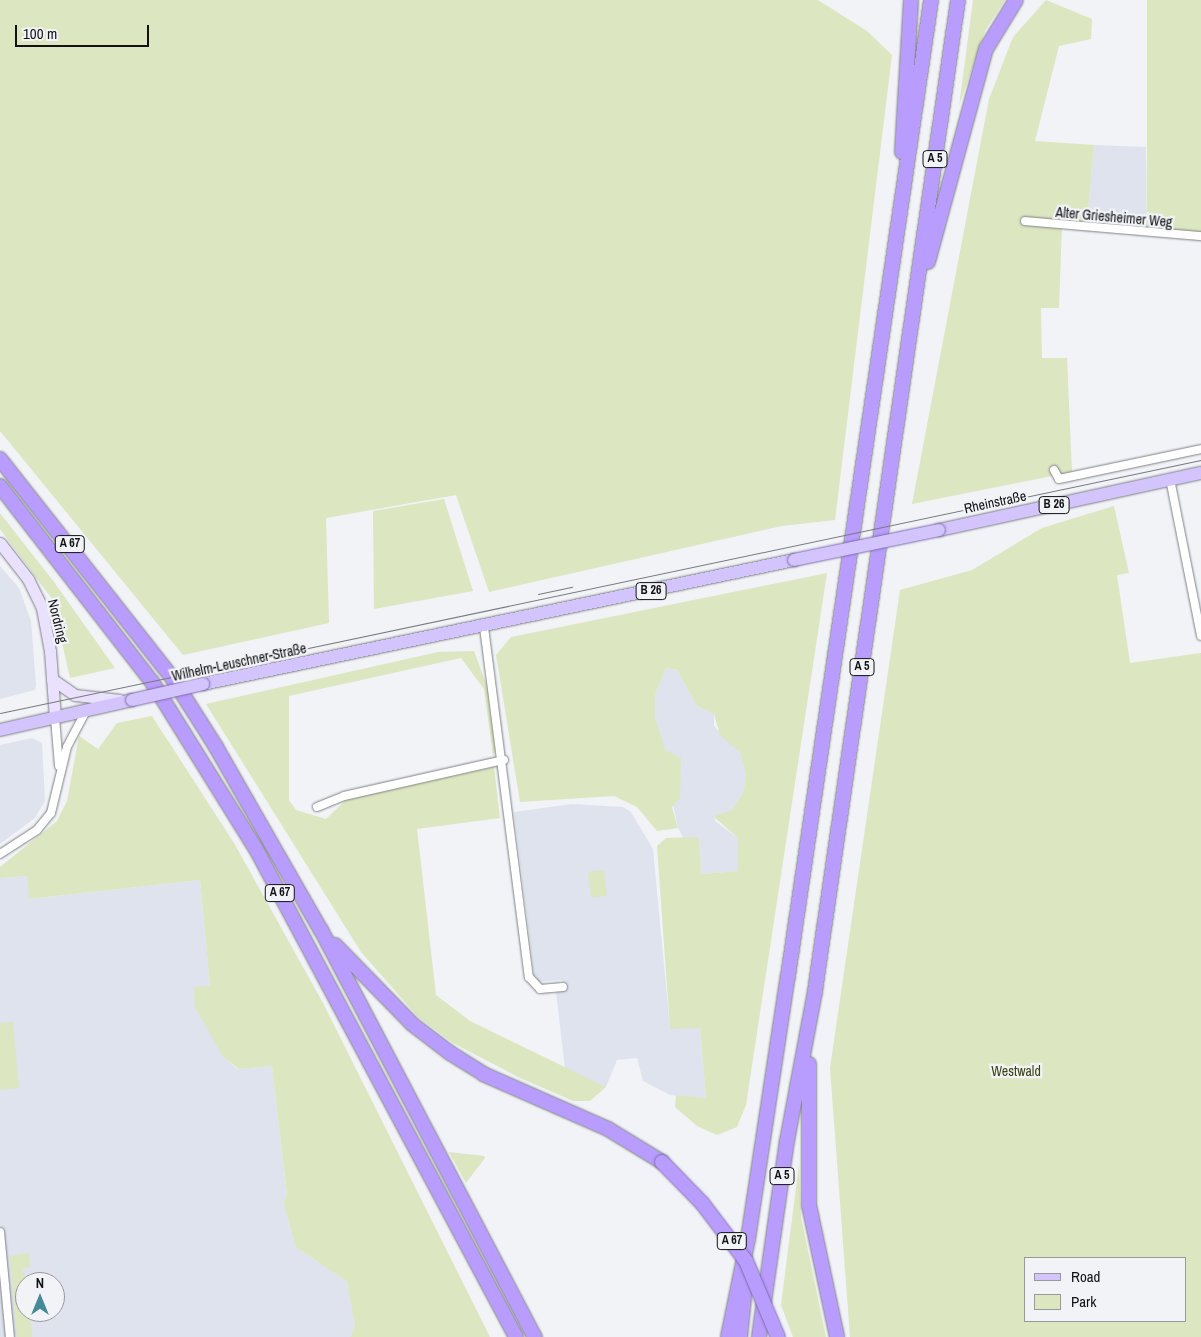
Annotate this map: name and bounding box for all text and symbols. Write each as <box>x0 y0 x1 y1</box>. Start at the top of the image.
scale bar <box>18 15 151 47</box>
text: 100 m <box>23 23 57 44</box>
road number: A 5 <box>921 150 949 168</box>
street label: Alter Griesheimer Weg <box>1055 204 1173 230</box>
street label: Rheinstraße <box>962 487 1028 517</box>
road number: B 26 <box>1038 496 1070 514</box>
road number: A 67 <box>54 534 86 554</box>
road number: B 26 <box>635 582 667 600</box>
street label: Nordring <box>44 597 72 645</box>
street label: Wilhelm-Leuschner-Straße <box>170 640 308 684</box>
road number: A 5 <box>848 658 876 676</box>
road number: A 67 <box>264 884 296 902</box>
park label: Westwald <box>991 1063 1041 1079</box>
road number: A 5 <box>768 1166 796 1186</box>
road number: A 67 <box>716 1232 748 1250</box>
legend <box>1024 1257 1186 1322</box>
text: Road <box>1071 1266 1100 1287</box>
north arrow <box>15 1272 65 1322</box>
text: N <box>36 1274 44 1292</box>
text: Park <box>1071 1291 1096 1312</box>

